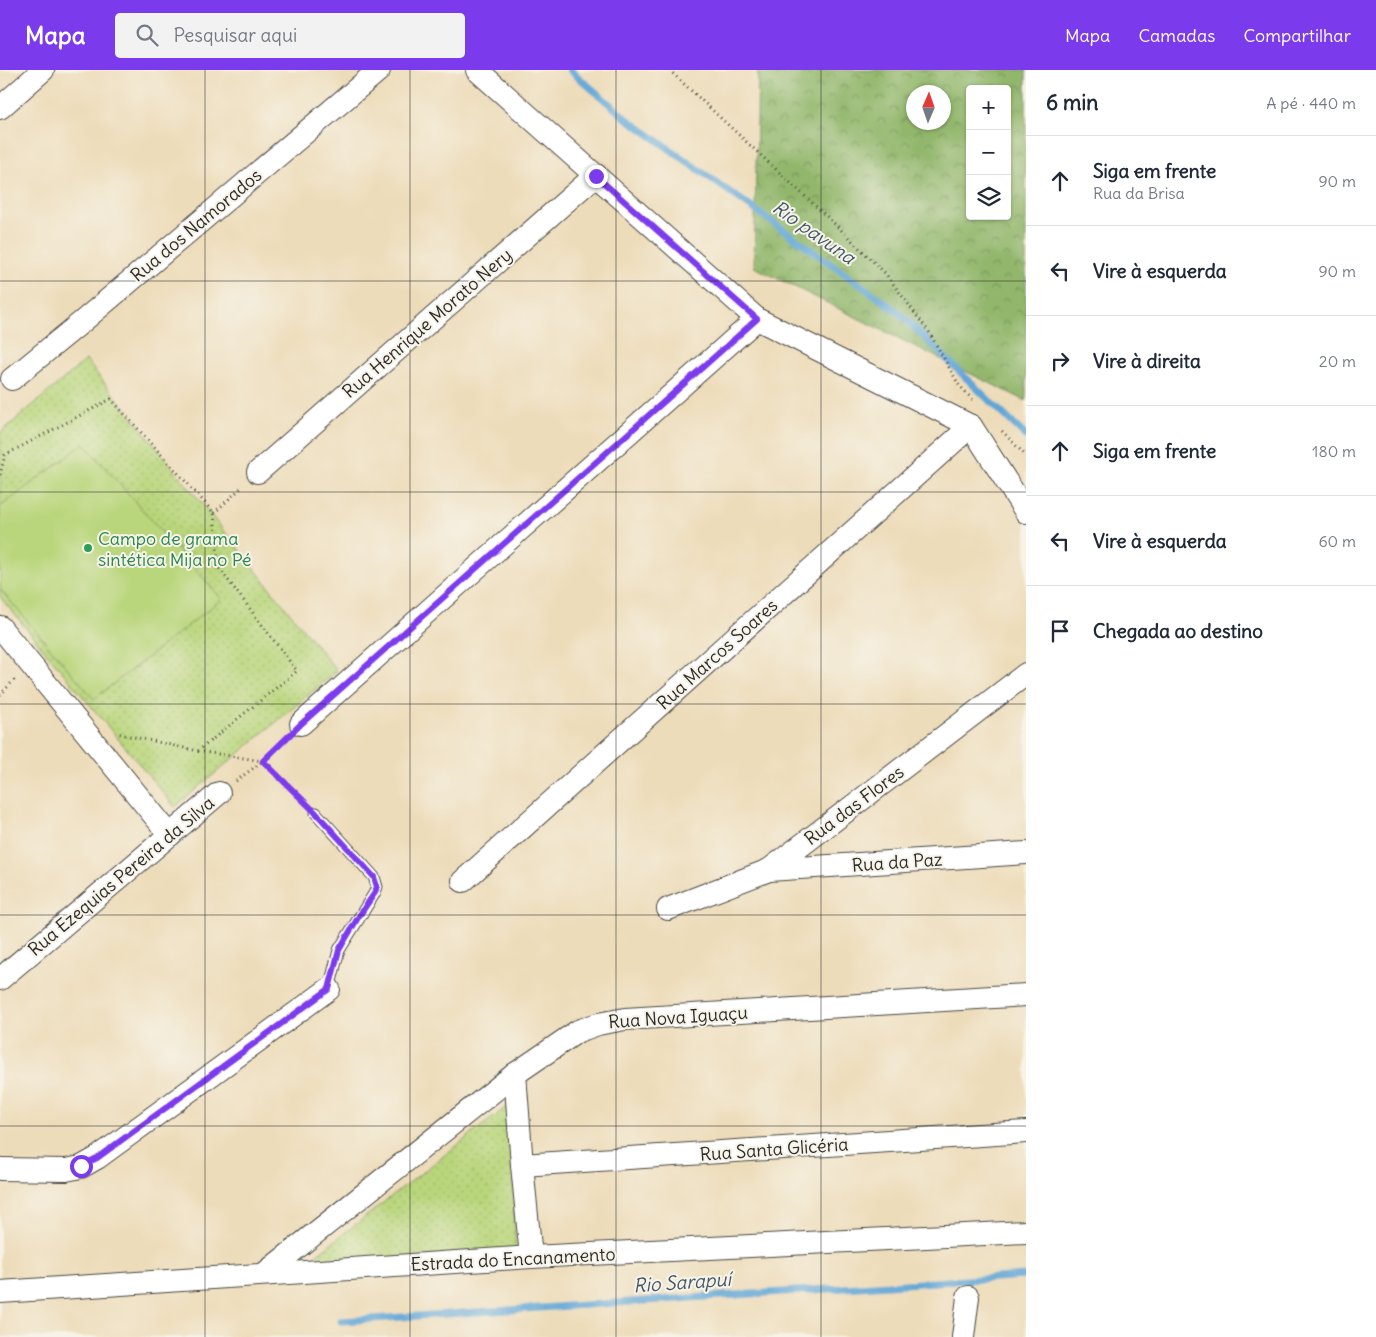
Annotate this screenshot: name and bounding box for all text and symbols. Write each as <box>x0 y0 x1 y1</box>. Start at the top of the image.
search box <box>115 13 465 58</box>
text: Mapa <box>25 20 85 50</box>
icon: search <box>133 21 161 49</box>
text: Pesquisar aqui <box>173 23 297 47</box>
text: Mapa <box>1065 24 1110 47</box>
text: Camadas <box>1138 24 1215 47</box>
text: Compartilhar <box>1243 24 1351 47</box>
north arrow <box>906 85 951 130</box>
map controls <box>966 85 1011 220</box>
button: + <box>966 85 1011 130</box>
text: 6 min <box>1046 89 1098 116</box>
text: A pé · 440 m <box>1266 93 1356 113</box>
button: − <box>966 130 1011 175</box>
text: Siga em frente <box>1093 159 1216 183</box>
street label: Rua dos Namorados <box>126 163 266 287</box>
route end <box>585 165 608 188</box>
icon: ahead <box>1046 167 1074 195</box>
text: 90 m <box>1318 171 1356 191</box>
button: layers <box>966 175 1011 220</box>
text: Rua da Brisa <box>1093 183 1185 203</box>
water label: Rio pavuna <box>768 195 861 270</box>
street label: Rua Henrique Morato Nery <box>338 243 516 403</box>
icon: left <box>1046 257 1074 285</box>
text: Vire à esquerda <box>1093 259 1227 283</box>
text: 90 m <box>1318 261 1356 281</box>
icon: right <box>1046 347 1074 375</box>
text: Vire à direita <box>1093 349 1201 373</box>
text: 20 m <box>1319 351 1356 371</box>
icon: ahead <box>1046 437 1074 465</box>
text: Siga em frente <box>1093 439 1216 463</box>
text: 180 m <box>1312 441 1356 461</box>
place label: Campo de grama sintética Mija no Pé <box>98 527 252 571</box>
icon: left <box>1046 527 1074 555</box>
text: Vire à esquerda <box>1093 529 1227 553</box>
text: 60 m <box>1318 531 1356 551</box>
marker: Campo de grama sintética Mija no Pé <box>82 542 94 554</box>
street label: Rua Marcos Soares <box>652 594 782 714</box>
icon: arrive <box>1046 617 1074 645</box>
text: Chegada ao destino <box>1093 619 1263 643</box>
street label: Rua das Flores <box>800 760 908 850</box>
street label: Rua Ezequias Pereira da Silva <box>23 791 219 961</box>
street label: Rua da Paz <box>851 847 943 877</box>
street label: Rua Nova Iguaçu <box>607 1001 749 1033</box>
street label: Rua Santa Glicéria <box>699 1132 849 1166</box>
route start <box>70 1155 93 1178</box>
street label: Estrada do Encanamento <box>410 1242 616 1276</box>
water label: Rio Sarapuí <box>633 1266 735 1297</box>

